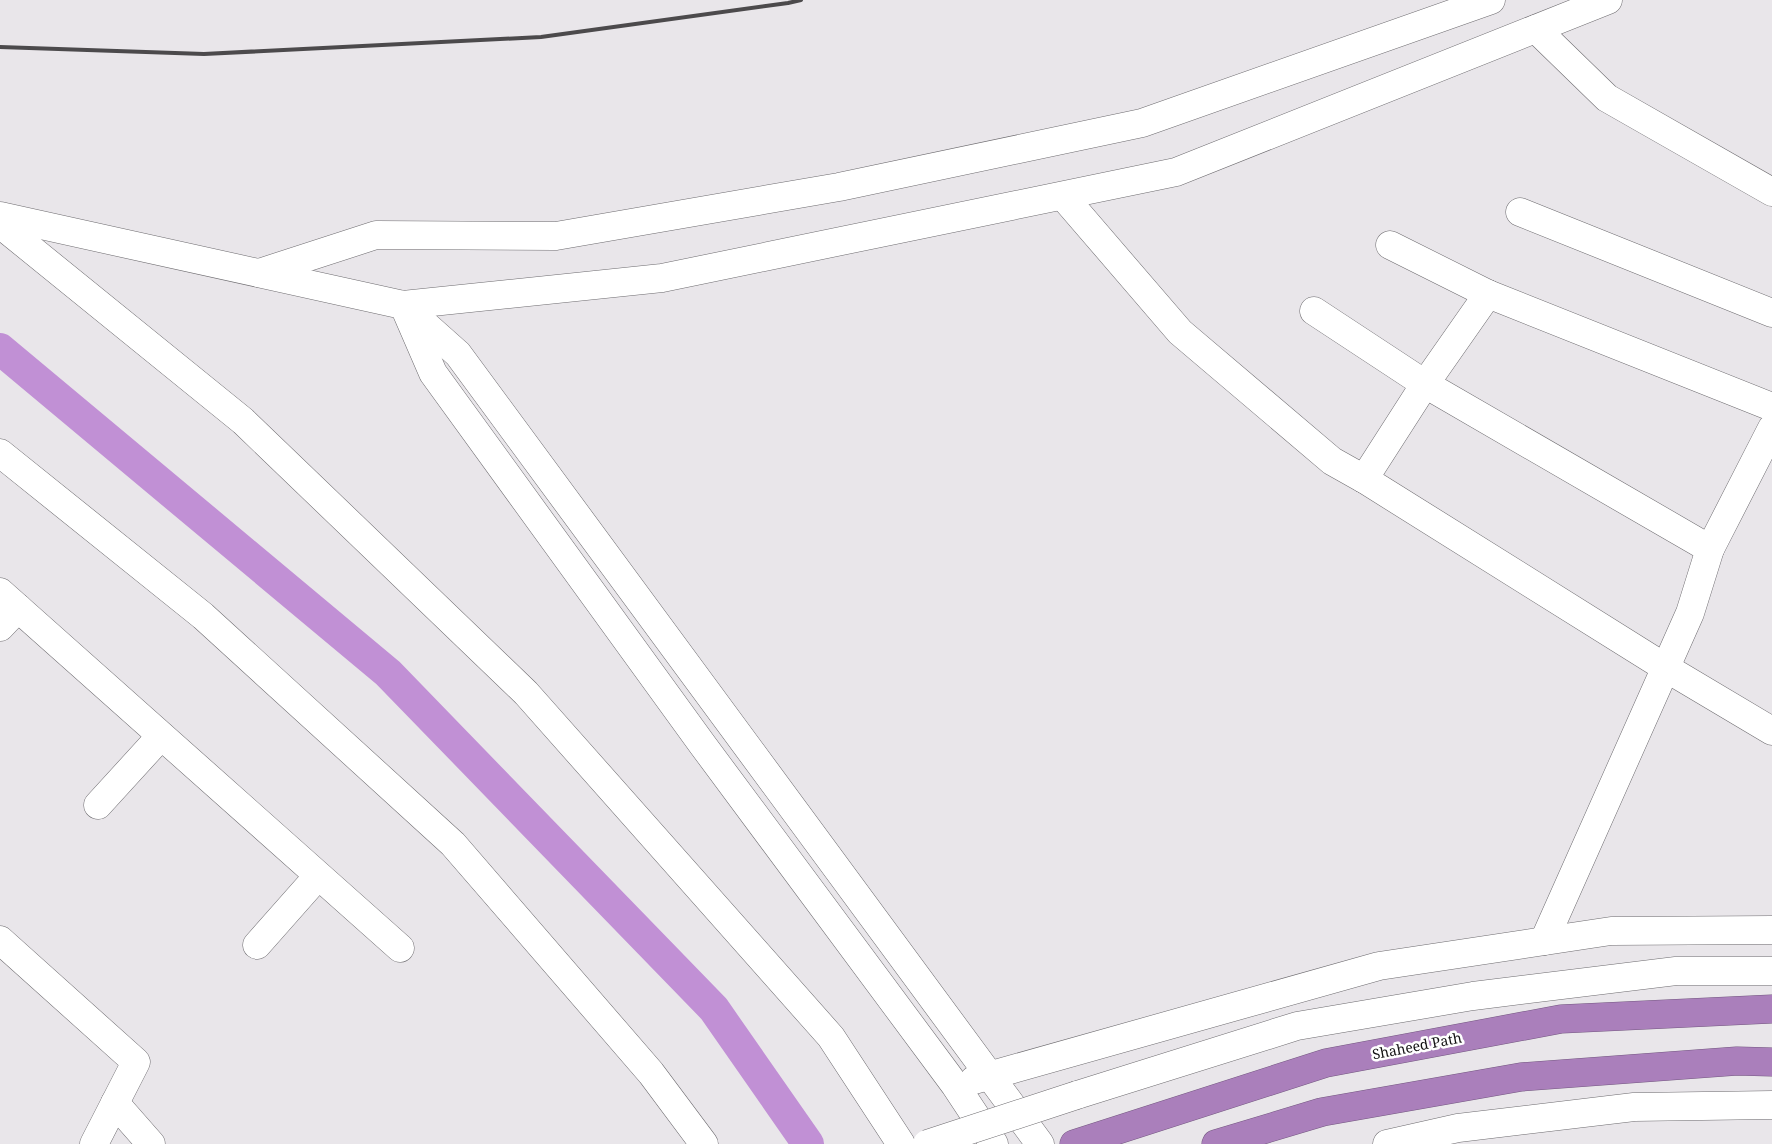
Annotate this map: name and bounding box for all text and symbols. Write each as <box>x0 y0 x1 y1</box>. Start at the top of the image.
street label: Shaheed Path <box>1371 1028 1463 1063</box>

